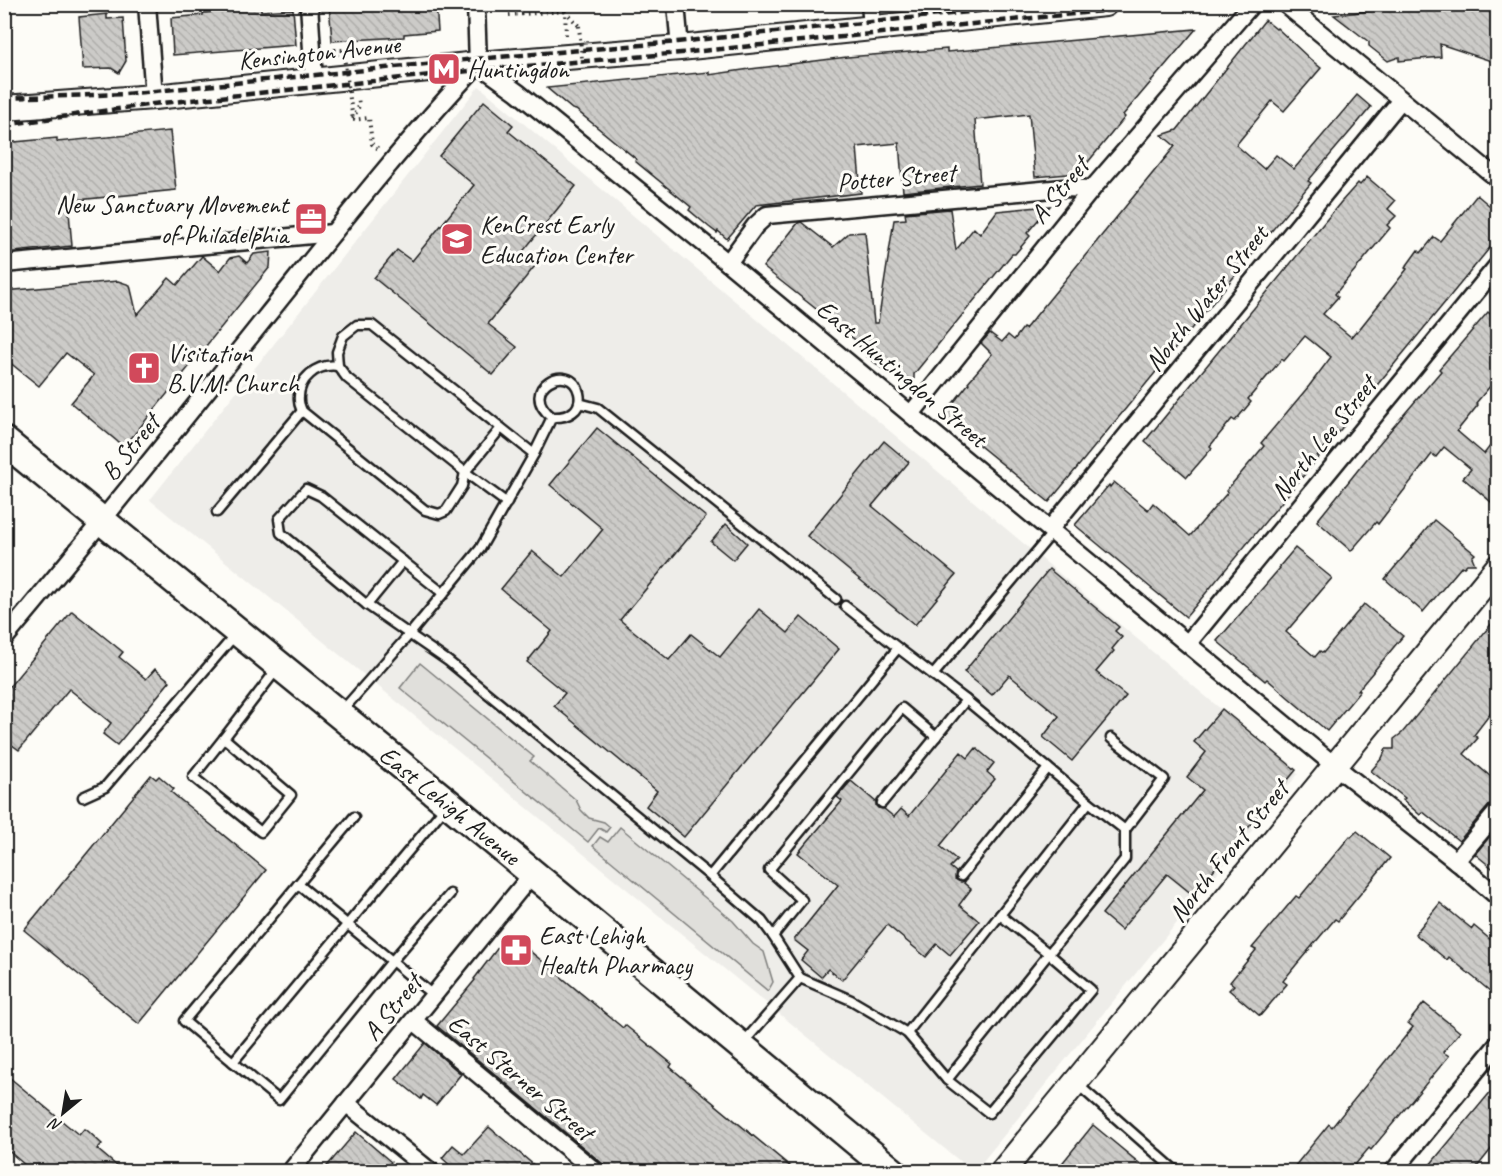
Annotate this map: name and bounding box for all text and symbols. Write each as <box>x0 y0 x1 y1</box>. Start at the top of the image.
street label: Kensington Avenue <box>237 27 403 77</box>
metro station icon: Huntingdon <box>426 51 462 87</box>
place label: Huntingdon <box>467 53 570 86</box>
street label: A Street <box>1023 148 1098 230</box>
street label: Potter Street <box>836 156 960 199</box>
place label: New Sanctuary Movement of Philadelphia <box>56 188 290 251</box>
office icon: New Sanctuary Movement of Philadelphia <box>293 201 329 237</box>
place label: KenCrest Early Education Center <box>480 208 635 271</box>
street label: North Water Street <box>1137 217 1277 378</box>
school or university icon: KenCrest Early Education Center <box>439 221 475 257</box>
street label: East Huntingdon Street <box>810 292 996 456</box>
place label: Visitation B.V.M. Church <box>167 337 301 400</box>
church icon: Visitation B.V.M. Church <box>126 350 162 386</box>
street label: North Lee Street <box>1263 367 1386 507</box>
street label: B Street <box>94 405 169 487</box>
street label: East Lehigh Avenue <box>372 738 528 873</box>
street label: North Front Street <box>1161 771 1298 929</box>
place label: East Lehigh Health Pharmacy <box>539 919 694 982</box>
pharmacy icon: East Lehigh Health Pharmacy <box>498 932 534 968</box>
street label: A Street <box>356 965 431 1047</box>
street label: East Sterner Street <box>441 1007 603 1150</box>
north arrow <box>33 1083 93 1143</box>
text: N <box>44 1112 65 1136</box>

